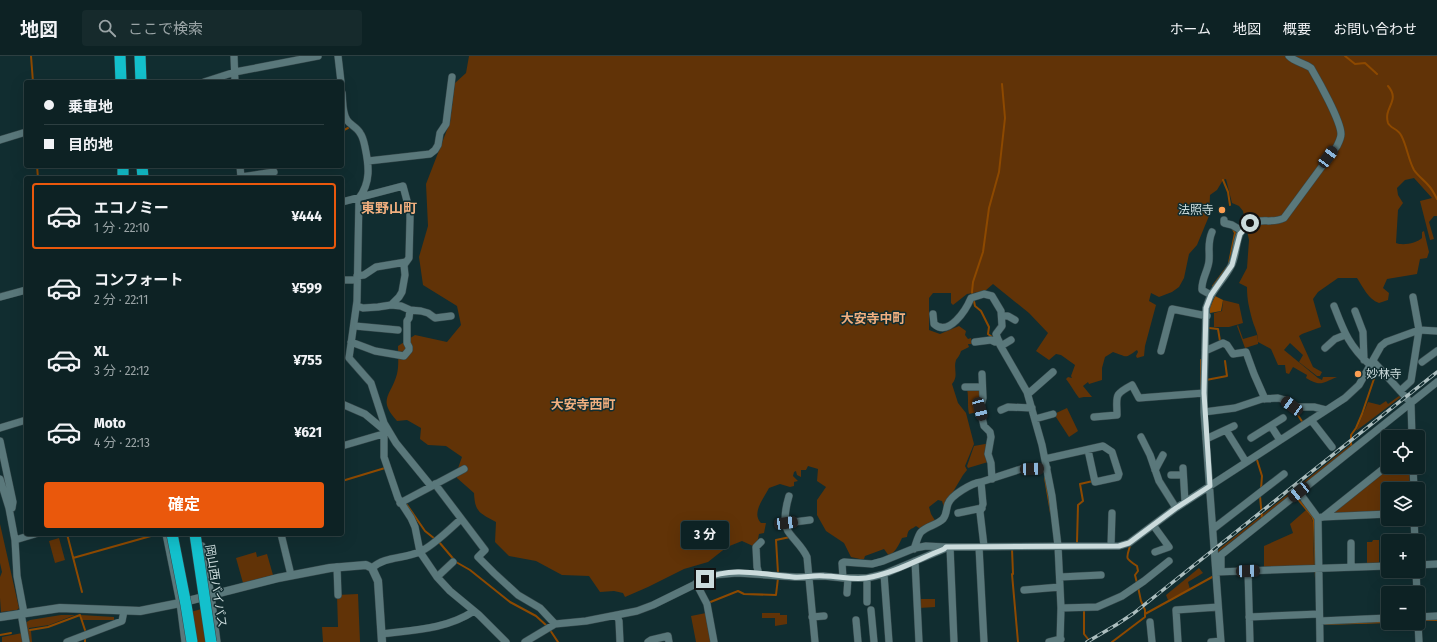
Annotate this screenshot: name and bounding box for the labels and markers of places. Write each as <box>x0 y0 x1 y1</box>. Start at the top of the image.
place label: 法照寺 <box>1178 203 1214 217</box>
marker: 法照寺 <box>1217 205 1227 215</box>
place label: 妙林寺 <box>1366 367 1402 381</box>
marker: 妙林寺 <box>1353 369 1363 379</box>

